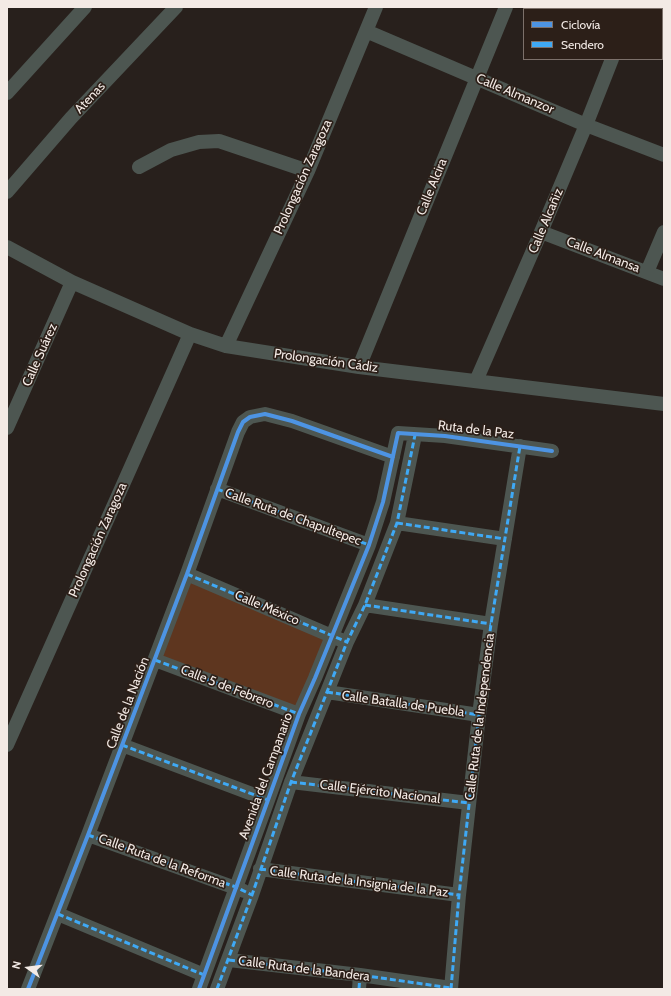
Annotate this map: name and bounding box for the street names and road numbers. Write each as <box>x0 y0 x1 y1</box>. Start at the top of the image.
street label: Calle Almanzor <box>474 71 556 117</box>
street label: Atenas <box>71 79 109 117</box>
street label: Prolongación Zaragoza <box>271 117 335 237</box>
street label: Calle Alcira <box>414 156 450 218</box>
street label: Calle Alcañiz <box>525 186 567 256</box>
street label: Calle Almansa <box>564 234 642 276</box>
street label: Calle Suárez <box>19 321 61 389</box>
street label: Prolongación Cádiz <box>273 346 379 376</box>
street label: Ruta de la Paz <box>437 418 515 442</box>
street label: Prolongación Zaragoza <box>66 480 130 600</box>
street label: Calle Ruta de Chapultepec <box>223 485 363 549</box>
street label: Calle México <box>232 587 302 629</box>
street label: Calle Ruta de la Independencia <box>462 632 498 802</box>
street label: Calle de la Nación <box>103 655 153 751</box>
street label: Calle 5 de Febrero <box>178 662 276 712</box>
street label: Calle Batalla de Puebla <box>341 688 465 720</box>
street label: Avenida del Campanario <box>236 711 296 841</box>
street label: Calle Ejército Nacional <box>319 777 441 807</box>
street label: Calle Ruta de la Reforma <box>96 831 228 891</box>
street label: Calle Ruta de la Insignia de la Paz <box>269 863 449 901</box>
street label: Calle Ruta de la Bandera <box>237 953 371 985</box>

